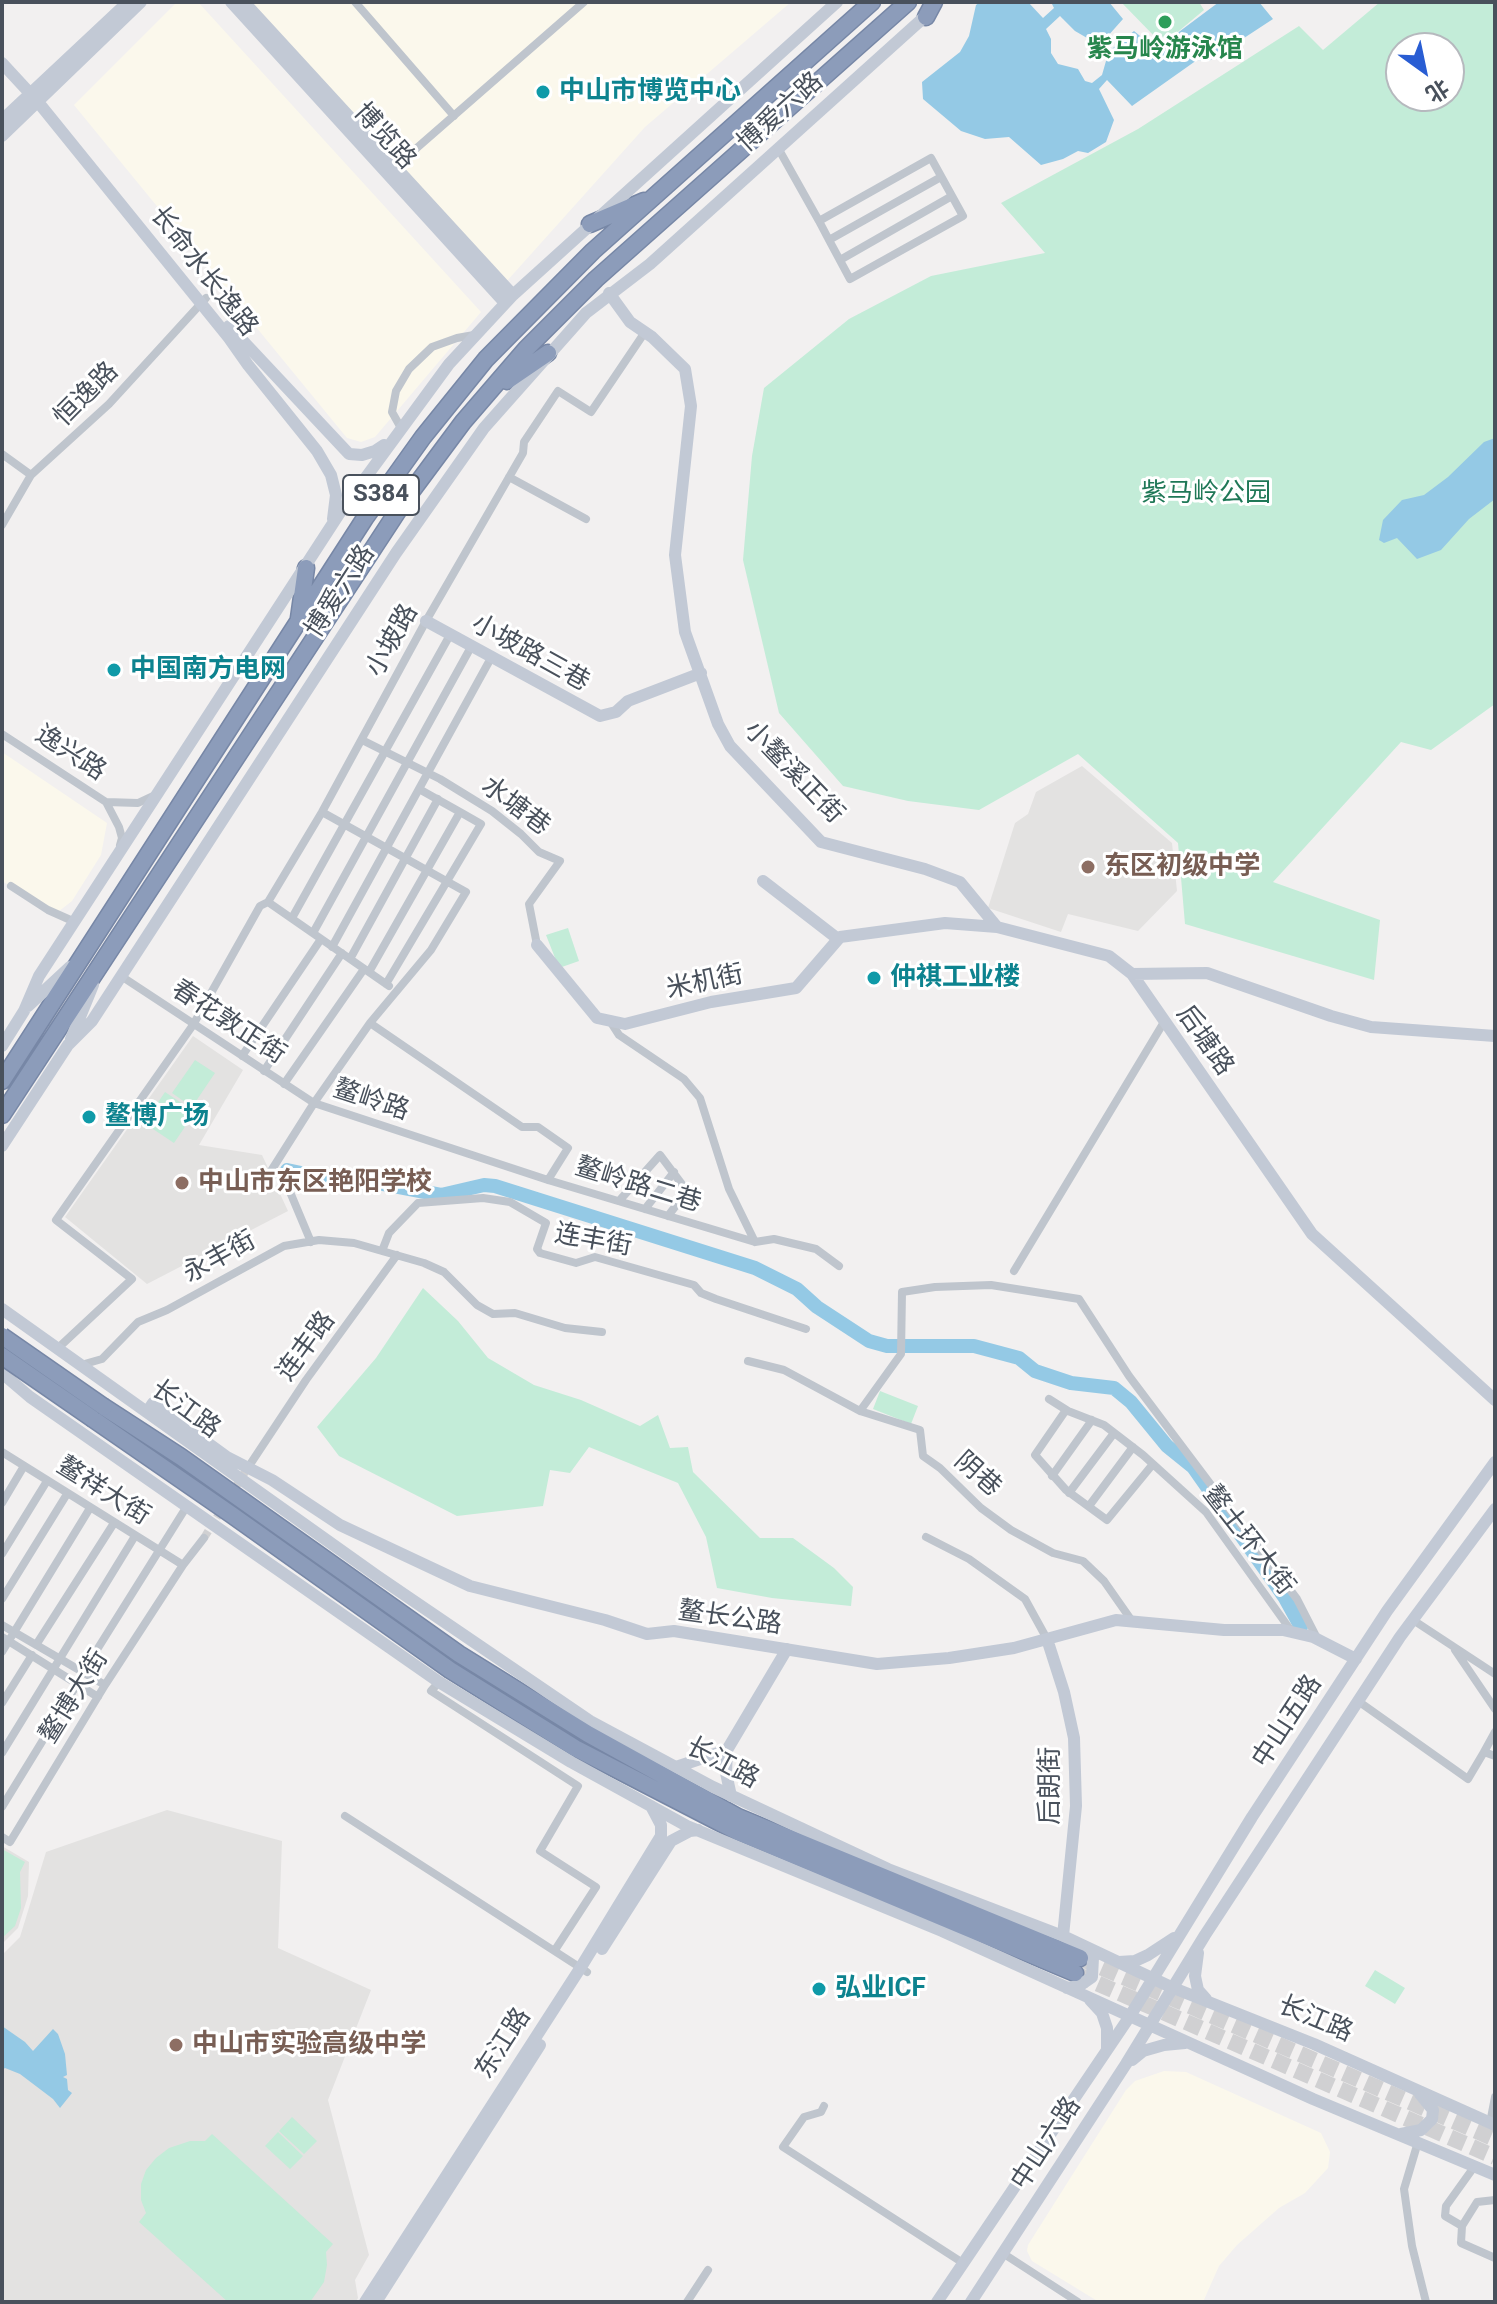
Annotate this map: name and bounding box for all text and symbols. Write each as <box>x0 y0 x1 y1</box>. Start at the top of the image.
marker: 紫马岭游泳馆 <box>1156 13 1174 31</box>
north arrow <box>1385 32 1465 112</box>
place label: 紫马岭游泳馆 <box>1087 34 1243 66</box>
street label: 博爱六路 <box>732 67 830 159</box>
text: 北 <box>1421 74 1453 107</box>
place label: 中山市博览中心 <box>559 76 741 108</box>
marker: 中山市博览中心 <box>534 83 552 101</box>
street label: 博览路 <box>346 98 422 176</box>
street label: 长命水长逸路 <box>143 201 263 343</box>
street label: 恒逸路 <box>48 356 126 434</box>
road number: S384 <box>343 475 419 515</box>
park label: 紫马岭公园 <box>1141 478 1271 510</box>
street label: 博爱六路 <box>300 540 382 644</box>
street label: 小坡路 <box>360 599 426 683</box>
street label: 小坡路三巷 <box>466 609 594 699</box>
place label: 中国南方电网 <box>130 654 286 686</box>
marker: 中国南方电网 <box>105 661 123 679</box>
street label: 小鳌溪正街 <box>737 715 849 831</box>
street label: 逸兴路 <box>29 720 111 788</box>
street label: 水塘巷 <box>474 771 556 843</box>
place label: 东区初级中学 <box>1104 851 1260 883</box>
marker: 东区初级中学 <box>1079 858 1097 876</box>
street label: 米机街 <box>664 960 746 1006</box>
place label: 仲祺工业楼 <box>890 962 1020 994</box>
marker: 仲祺工业楼 <box>865 969 883 987</box>
street label: 春花敦正街 <box>165 975 291 1071</box>
street label: 后塘路 <box>1169 1000 1239 1082</box>
street label: 鳌岭路 <box>329 1074 413 1128</box>
place label: 鳌博广场 <box>105 1101 209 1133</box>
marker: 鳌博广场 <box>80 1108 98 1126</box>
street label: 鳌岭路二巷 <box>571 1152 705 1220</box>
place label: 中山市东区艳阳学校 <box>198 1167 432 1199</box>
marker: 中山市东区艳阳学校 <box>173 1174 191 1192</box>
street label: 连丰街 <box>552 1219 634 1263</box>
street label: 永丰街 <box>178 1225 262 1291</box>
street label: 连丰路 <box>271 1306 343 1388</box>
street label: 长江路 <box>144 1374 226 1446</box>
street label: 阴巷 <box>947 1446 1007 1504</box>
street label: 鳌祥大街 <box>51 1451 155 1533</box>
street label: 鳌土环大街 <box>1196 1480 1300 1602</box>
street label: 鳌长公路 <box>676 1596 784 1642</box>
street label: 鳌博大街 <box>34 1645 116 1749</box>
street label: 中山五路 <box>1247 1670 1329 1774</box>
street label: 长江路 <box>680 1732 764 1796</box>
street label: 后朗街 <box>1035 1747 1067 1825</box>
place label: 弘业ICF <box>835 1973 926 2005</box>
marker: 弘业ICF <box>810 1980 828 1998</box>
street label: 长江路 <box>1273 1990 1357 2050</box>
street label: 东江路 <box>470 2003 538 2085</box>
place label: 中山市实验高级中学 <box>192 2029 426 2061</box>
marker: 中山市实验高级中学 <box>167 2036 185 2054</box>
street label: 中山六路 <box>1006 2092 1088 2196</box>

